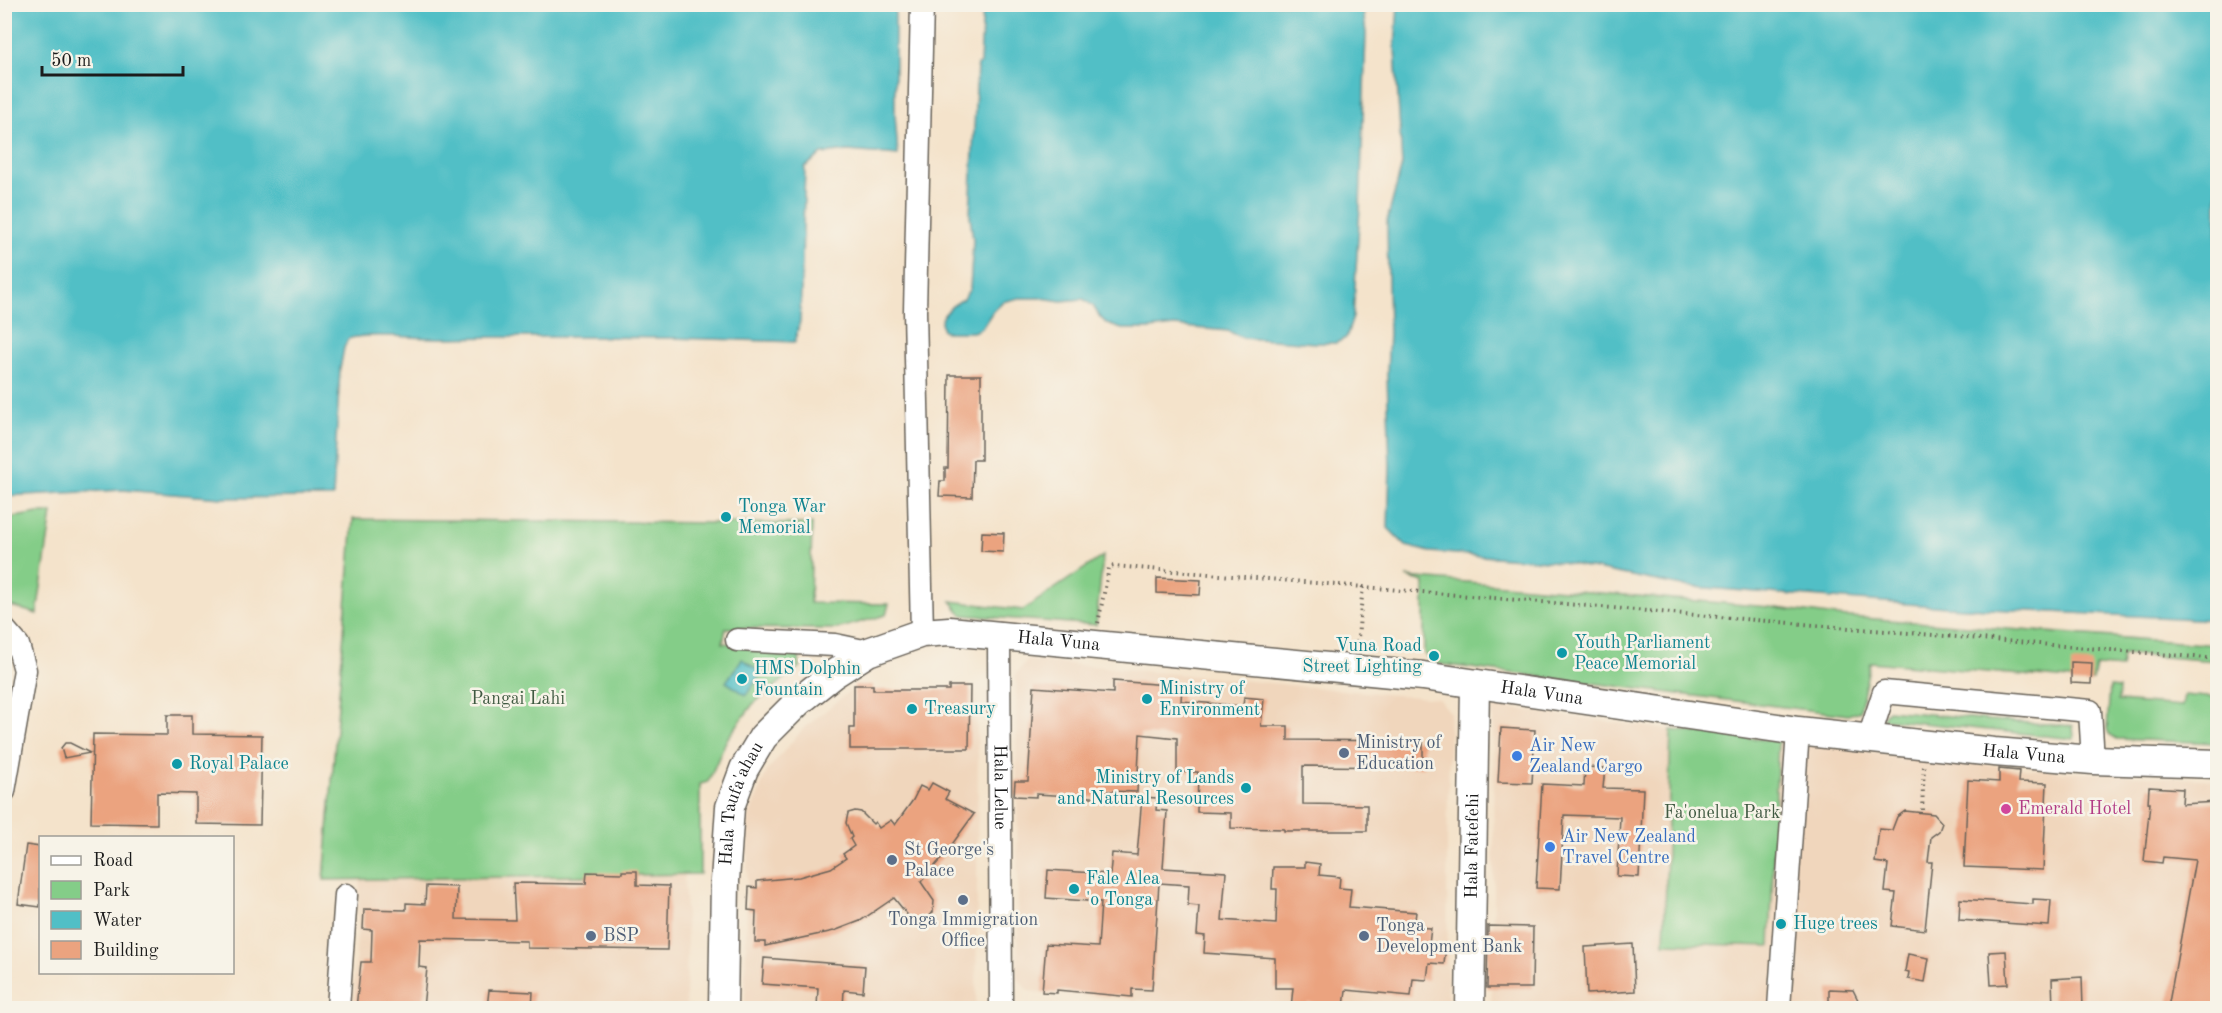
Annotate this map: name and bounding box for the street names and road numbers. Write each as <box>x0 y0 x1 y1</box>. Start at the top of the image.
street label: Hala Vuna <box>1016 629 1101 654</box>
street label: Hala Vuna <box>1499 678 1584 708</box>
street label: Hala Taufa'ahau <box>717 739 767 866</box>
street label: Hala Vuna <box>1981 742 2066 767</box>
street label: Hala Lelue <box>991 744 1009 830</box>
street label: Hala Fatefehi <box>1463 793 1482 899</box>

